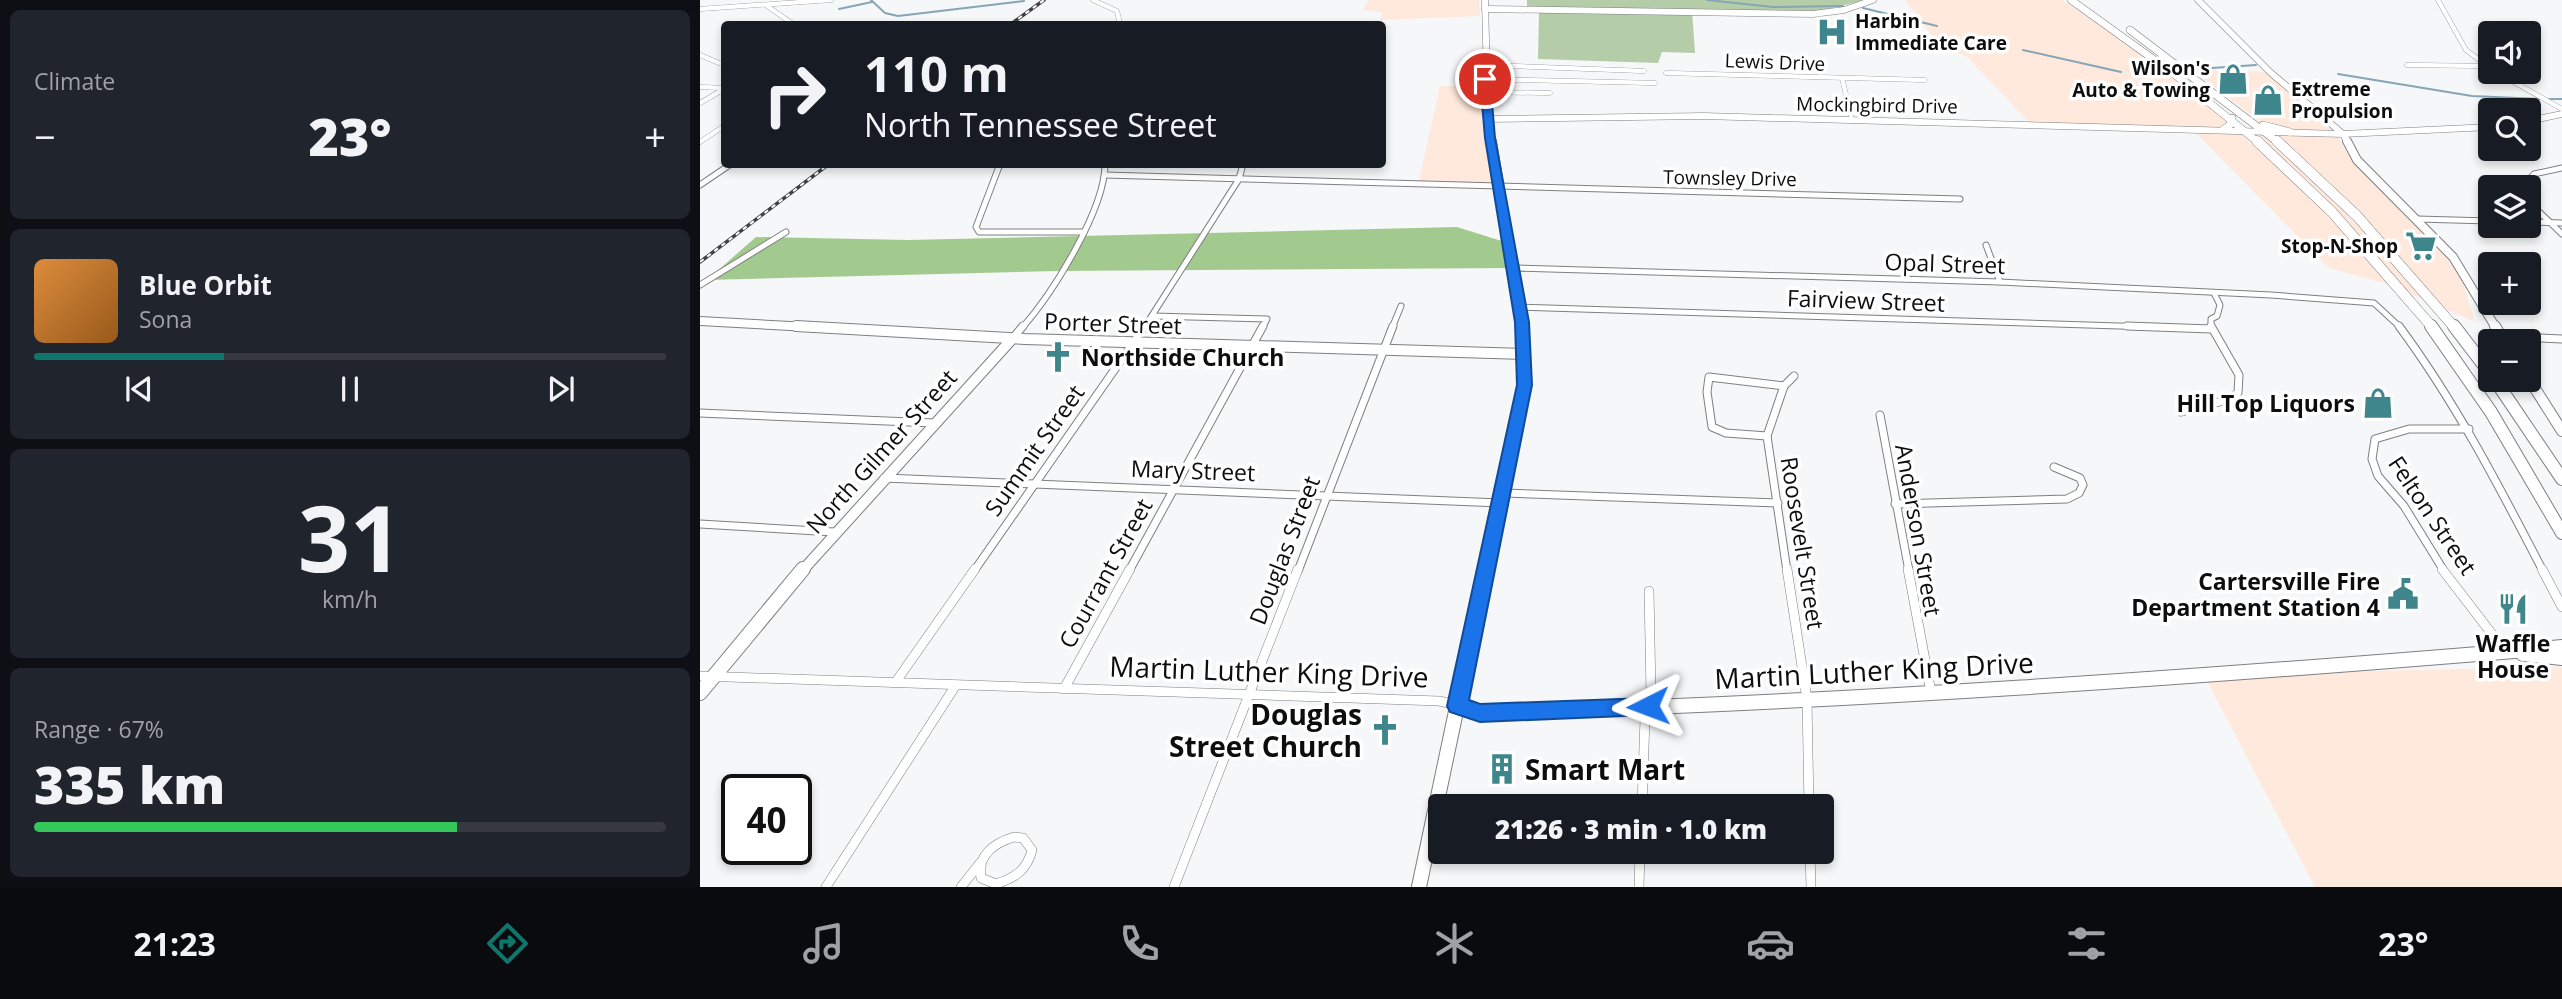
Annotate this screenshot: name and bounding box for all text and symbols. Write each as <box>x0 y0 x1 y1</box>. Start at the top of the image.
place label: Harbin Immediate Care <box>1855 8 2007 56</box>
hospital icon: Harbin Immediate Care <box>1815 15 1849 49</box>
map controls <box>2478 21 2541 392</box>
button: sound <box>2478 21 2541 84</box>
text: 110 m <box>864 40 1009 106</box>
street label: Lewis Drive <box>1724 47 1826 77</box>
icon: right <box>749 49 840 140</box>
pin <box>1455 49 1515 109</box>
place label: Wilson's Auto & Towing <box>2072 55 2210 103</box>
icon: arrive <box>1466 60 1504 98</box>
shop icon: Wilson's Auto & Towing <box>2216 62 2250 96</box>
text: Climate <box>34 65 115 97</box>
place label: Extreme Propulsion <box>2291 76 2393 124</box>
shop icon: Extreme Propulsion <box>2251 83 2285 117</box>
street label: Mockingbird Drive <box>1796 91 1958 119</box>
button: search <box>2478 98 2541 161</box>
text: 23° <box>309 100 391 171</box>
text: North Tennessee Street <box>864 103 1217 146</box>
text: − <box>34 110 56 162</box>
text: + <box>644 110 666 162</box>
street label: Townsley Drive <box>1663 164 1797 192</box>
button: layers <box>2478 175 2541 238</box>
supermarket icon: Stop-N-Shop <box>2404 229 2438 263</box>
place label: Stop-N-Shop <box>2281 233 2398 259</box>
street label: Opal Street <box>1884 245 2006 281</box>
button: + <box>2478 252 2541 315</box>
text: Blue Orbit <box>139 267 272 303</box>
street label: Fairview Street <box>1786 281 1946 319</box>
text: Sona <box>139 303 192 335</box>
street label: Porter Street <box>1044 305 1182 341</box>
button: − <box>2478 329 2541 392</box>
church icon: Northside Church <box>1041 340 1075 374</box>
place label: Northside Church <box>1081 341 1284 373</box>
street label: North Gilmer Street <box>799 362 963 540</box>
icon: previous <box>120 370 158 408</box>
icon: pause <box>331 370 369 408</box>
icon: next <box>542 370 580 408</box>
street label: Summit Street <box>977 378 1091 522</box>
shop icon: Hill Top Liquors <box>2361 386 2395 420</box>
place label: Hill Top Liquors <box>2176 387 2355 419</box>
street label: Anderson Street <box>1888 441 1950 619</box>
street label: Felton Street <box>2381 449 2485 581</box>
street label: Mary Street <box>1130 452 1256 488</box>
street label: Roosevelt Street <box>1774 454 1832 632</box>
street label: Douglas Street <box>1241 471 1327 629</box>
text: 31 <box>298 475 402 599</box>
street label: Courrant Street <box>1051 492 1159 654</box>
place label: Cartersville Fire Department Station 4 <box>2131 565 2380 623</box>
public building icon: Cartersville Fire Department Station 4 <box>2386 577 2420 611</box>
text: km/h <box>322 583 378 615</box>
restaurant icon: Waffle House <box>2496 592 2530 626</box>
place label: Waffle House <box>2476 627 2550 685</box>
street label: Martin Luther King Drive <box>1713 643 2035 697</box>
street label: Martin Luther King Drive <box>1109 646 1429 696</box>
position arrow <box>1611 669 1685 743</box>
place label: Douglas Street Church <box>1169 695 1362 765</box>
text: Range · 67% <box>34 713 164 745</box>
church icon: Douglas Street Church <box>1368 713 1402 747</box>
text: 335 km <box>34 748 225 819</box>
place label: Smart Mart <box>1525 750 1685 788</box>
building icon: Smart Mart <box>1485 752 1519 786</box>
speed limit sign: 40 <box>721 774 812 865</box>
text: 21:26 · 3 min · 1.0 km <box>1495 811 1767 847</box>
icon: directions <box>483 919 532 968</box>
icon: music <box>799 919 848 968</box>
icon: phone <box>1115 919 1164 968</box>
icon: climate <box>1430 919 1479 968</box>
icon: car <box>1746 919 1795 968</box>
icon: filters <box>2062 919 2111 968</box>
text: 21:23 <box>133 922 216 965</box>
text: 23° <box>2378 922 2429 965</box>

